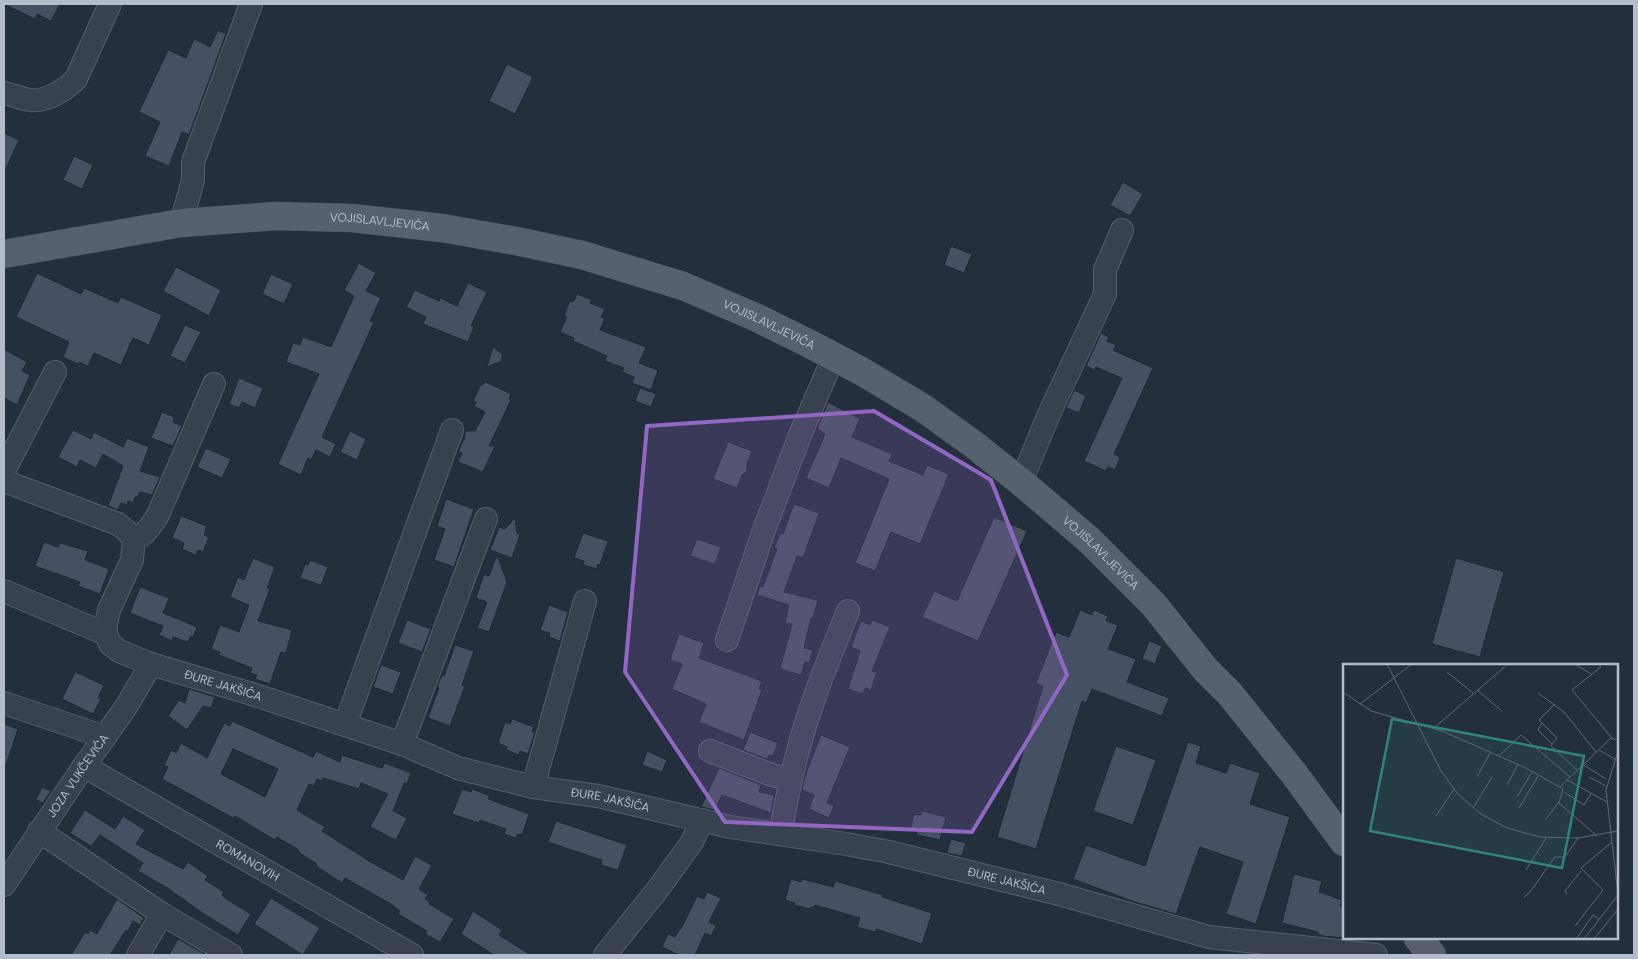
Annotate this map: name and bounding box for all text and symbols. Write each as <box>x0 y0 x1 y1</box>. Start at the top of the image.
street label: VOJISLAVLJEVIĆA <box>330 209 431 235</box>
street label: VOJISLAVLJEVIĆA <box>720 296 818 353</box>
street label: VOJISLAVLJEVIĆA <box>1059 513 1142 593</box>
inset map <box>1343 664 1618 939</box>
street label: ĐURE JAKŠIĆA <box>182 666 264 705</box>
street label: JOZA VUKČEVIĆA <box>44 731 112 821</box>
street label: ĐURE JAKŠIĆA <box>570 784 651 816</box>
street label: ROMANOVIH <box>213 836 282 885</box>
street label: ĐURE JAKŠIĆA <box>966 864 1048 898</box>

